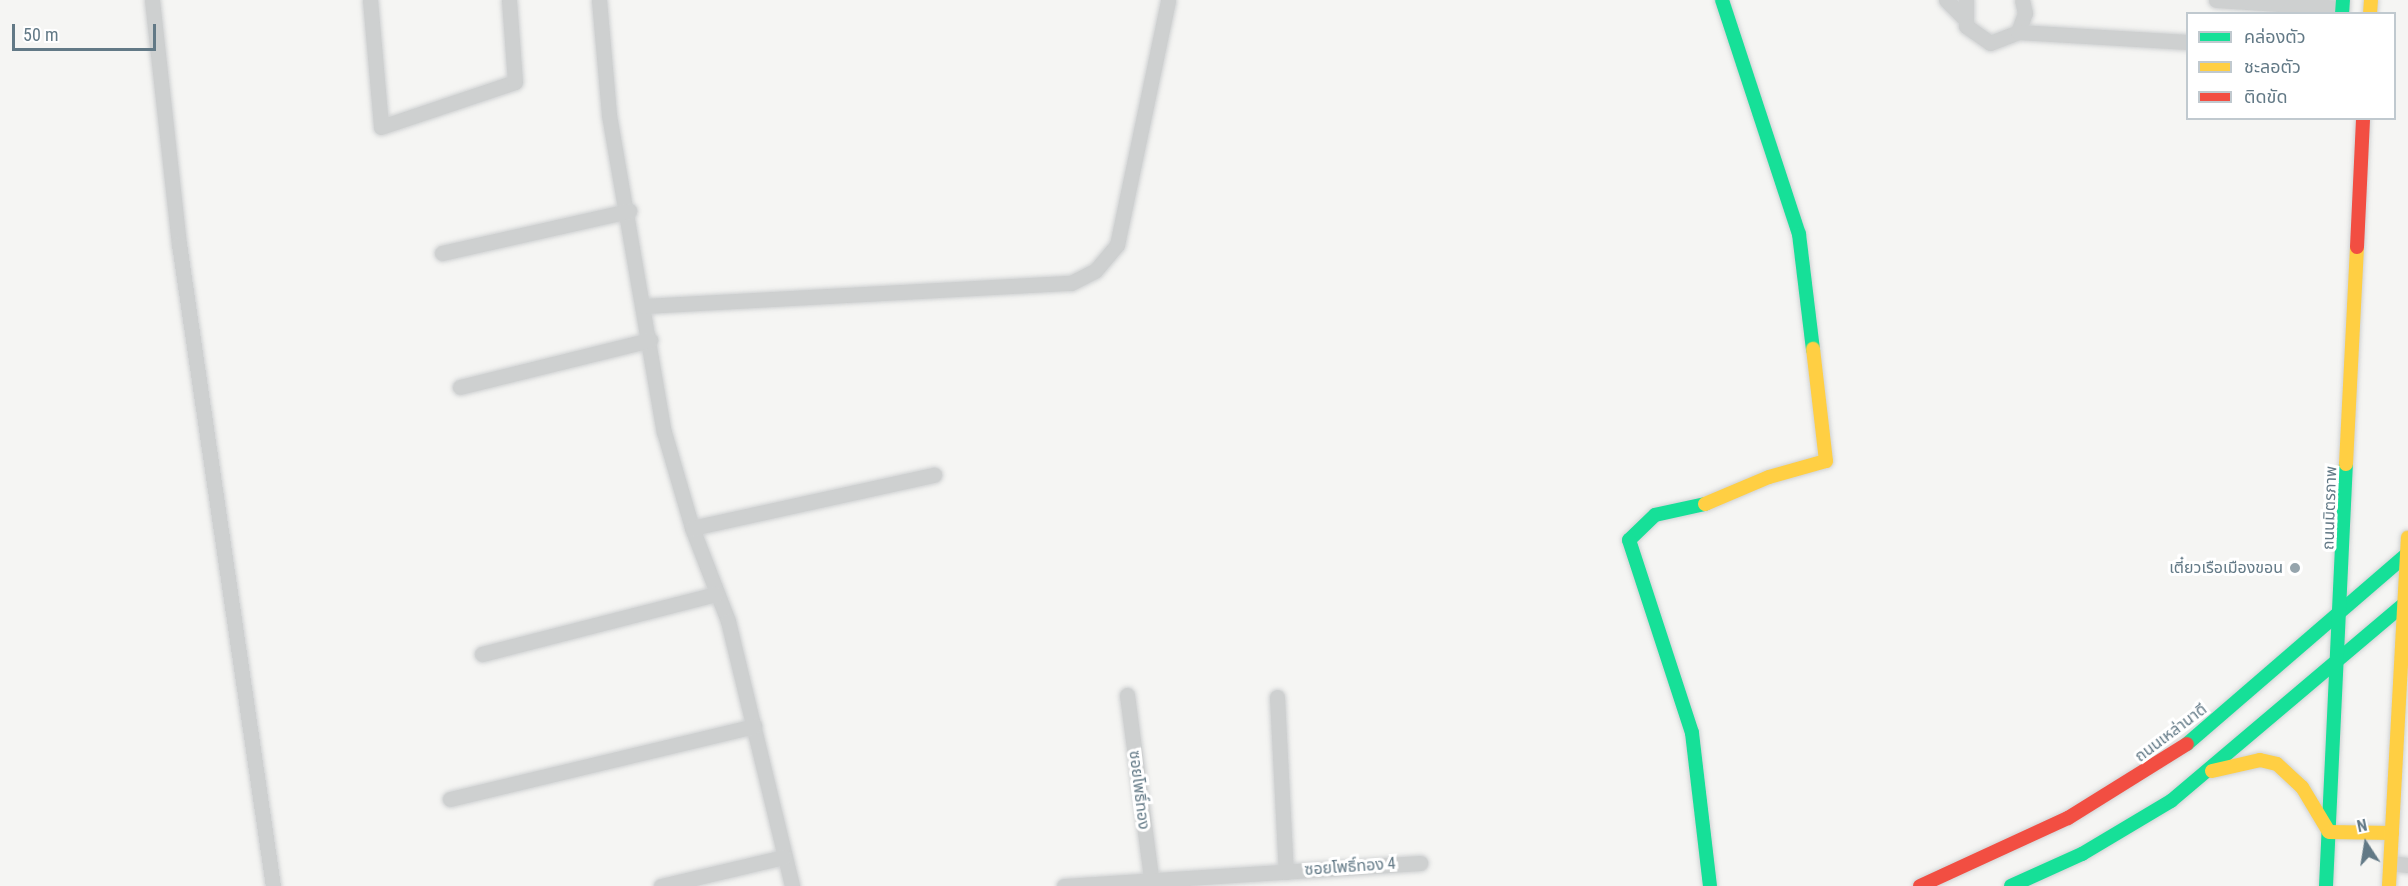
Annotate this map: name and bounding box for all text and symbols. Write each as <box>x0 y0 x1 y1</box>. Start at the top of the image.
scale bar <box>15 12 159 50</box>
legend <box>2186 12 2396 120</box>
text: 50 m <box>23 24 58 45</box>
text: คล่องตัว <box>2244 26 2306 47</box>
text: ชะลอตัว <box>2244 56 2301 77</box>
text: ติดขัด <box>2244 86 2287 107</box>
street label: ถนนมิตรภาพ <box>2319 466 2341 550</box>
place label: เตี๋ยวเรือเมืองขอน <box>2169 558 2283 578</box>
marker: เตี๋ยวเรือเมืองขอน <box>2288 561 2302 575</box>
street label: ถนนเหล่านาดี <box>2131 700 2211 766</box>
street label: ซอยโพธิ์ทอง <box>1125 749 1153 831</box>
north arrow <box>2336 814 2396 874</box>
text: N <box>2355 816 2369 836</box>
street label: ซอยโพธิ์ทอง 4 <box>1304 854 1396 880</box>

